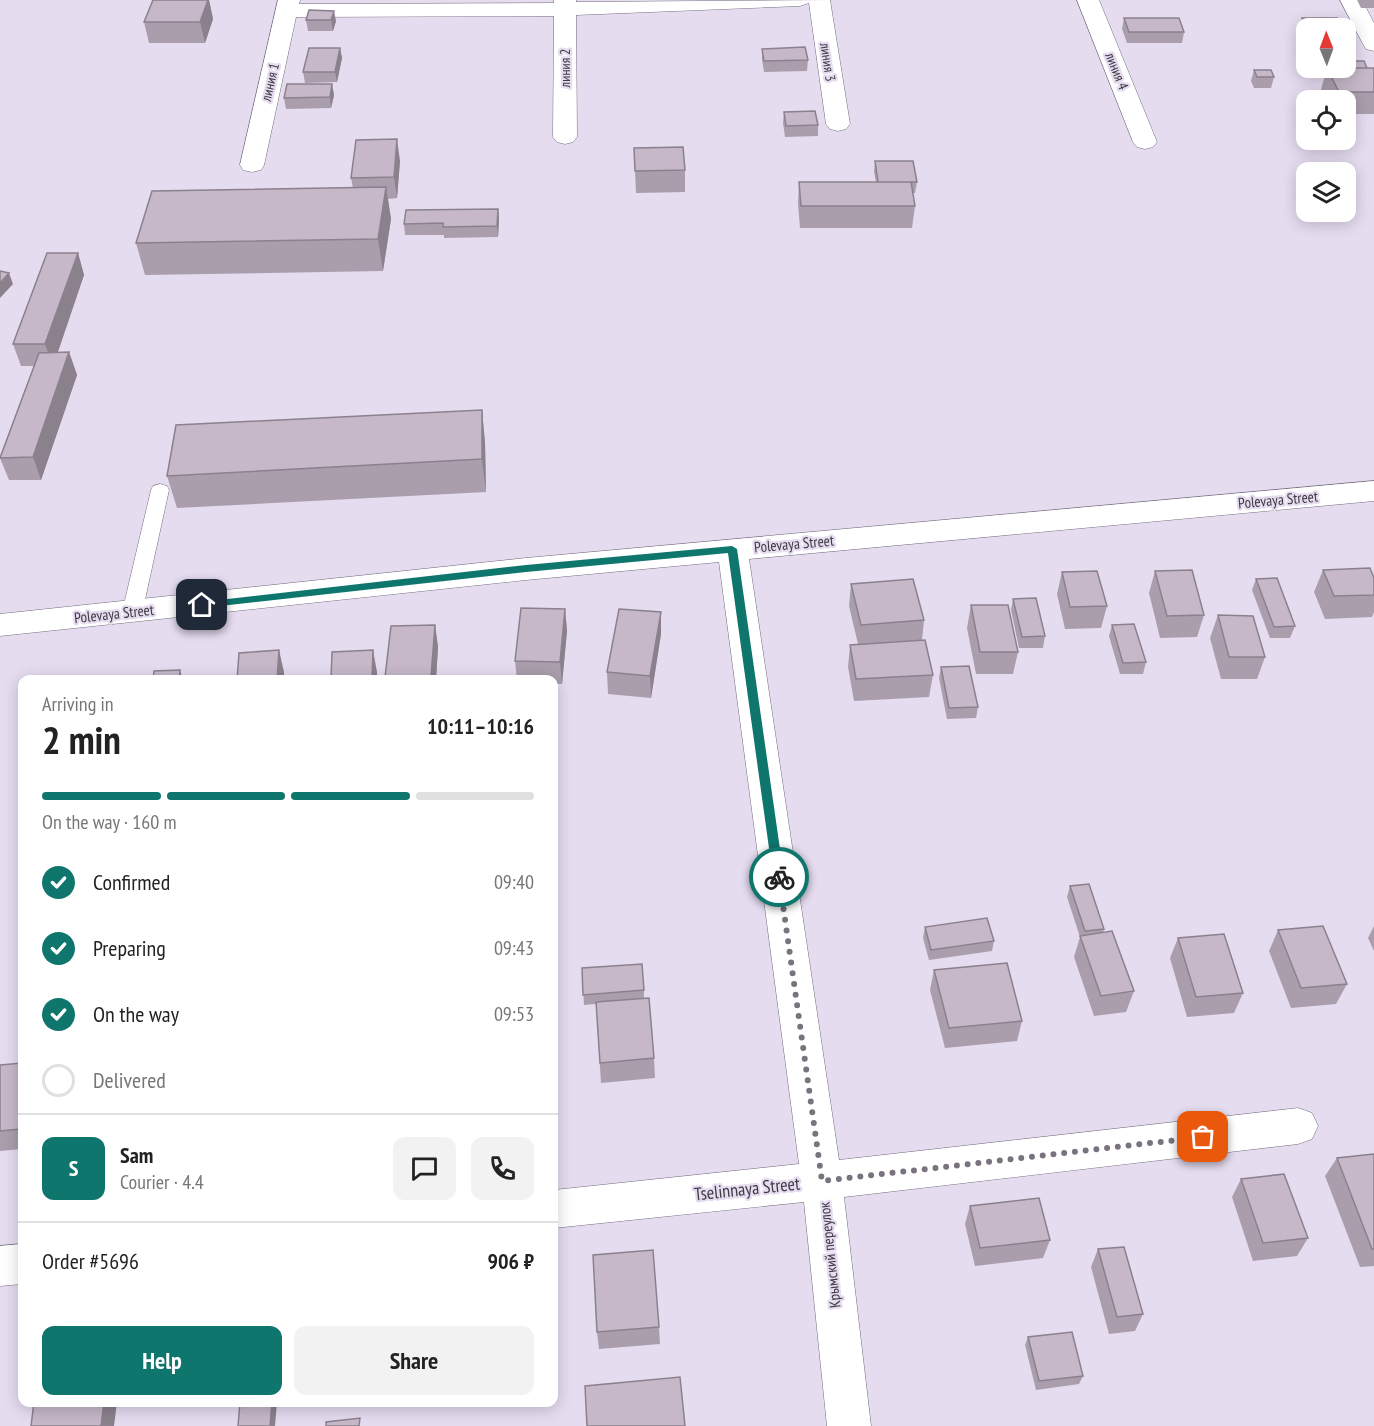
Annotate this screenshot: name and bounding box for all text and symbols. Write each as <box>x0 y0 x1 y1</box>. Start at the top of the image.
north arrow <box>1296 18 1356 78</box>
map controls <box>1296 18 1356 222</box>
street label: линия 3 <box>816 40 840 83</box>
street label: линия 2 <box>556 49 574 88</box>
street label: линия 4 <box>1101 49 1133 93</box>
street label: линия 1 <box>257 61 283 104</box>
button: locate <box>1296 90 1356 150</box>
button: layers <box>1296 162 1356 222</box>
street label: Polevaya Street <box>1237 487 1319 512</box>
street label: Polevaya Street <box>753 531 835 556</box>
pin <box>176 579 227 630</box>
icon: home <box>185 588 218 621</box>
street label: Polevaya Street <box>73 600 155 627</box>
text: Arriving in <box>42 691 114 717</box>
text: 10:11–10:16 <box>427 712 534 740</box>
text: 2 min <box>42 714 121 765</box>
text: On the way · 160 m <box>42 809 177 835</box>
courier <box>749 847 809 907</box>
icon: bike <box>763 861 796 894</box>
icon: check <box>42 866 75 899</box>
text: Confirmed <box>93 868 170 896</box>
text: 09:40 <box>494 869 534 895</box>
icon: check <box>42 932 75 965</box>
text: Preparing <box>93 934 166 962</box>
text: 09:43 <box>494 935 534 961</box>
icon: check <box>42 998 75 1031</box>
text: On the way <box>93 1000 179 1028</box>
text: 09:53 <box>494 1001 534 1027</box>
text: Delivered <box>93 1066 166 1094</box>
pin <box>1177 1111 1228 1162</box>
icon: bag <box>1186 1120 1219 1153</box>
button: chat <box>393 1137 456 1200</box>
button: phone <box>471 1137 534 1200</box>
text: Sam <box>120 1141 153 1169</box>
text: S <box>69 1154 78 1182</box>
text: Courier · 4.4 <box>120 1169 204 1195</box>
street label: Tselinnaya Street <box>693 1172 801 1205</box>
street label: Крымский переулок <box>814 1201 845 1309</box>
text: Order #5696 <box>42 1247 139 1275</box>
text: 906 ₽ <box>487 1247 534 1275</box>
button: Help <box>42 1326 282 1395</box>
button: Share <box>294 1326 534 1395</box>

